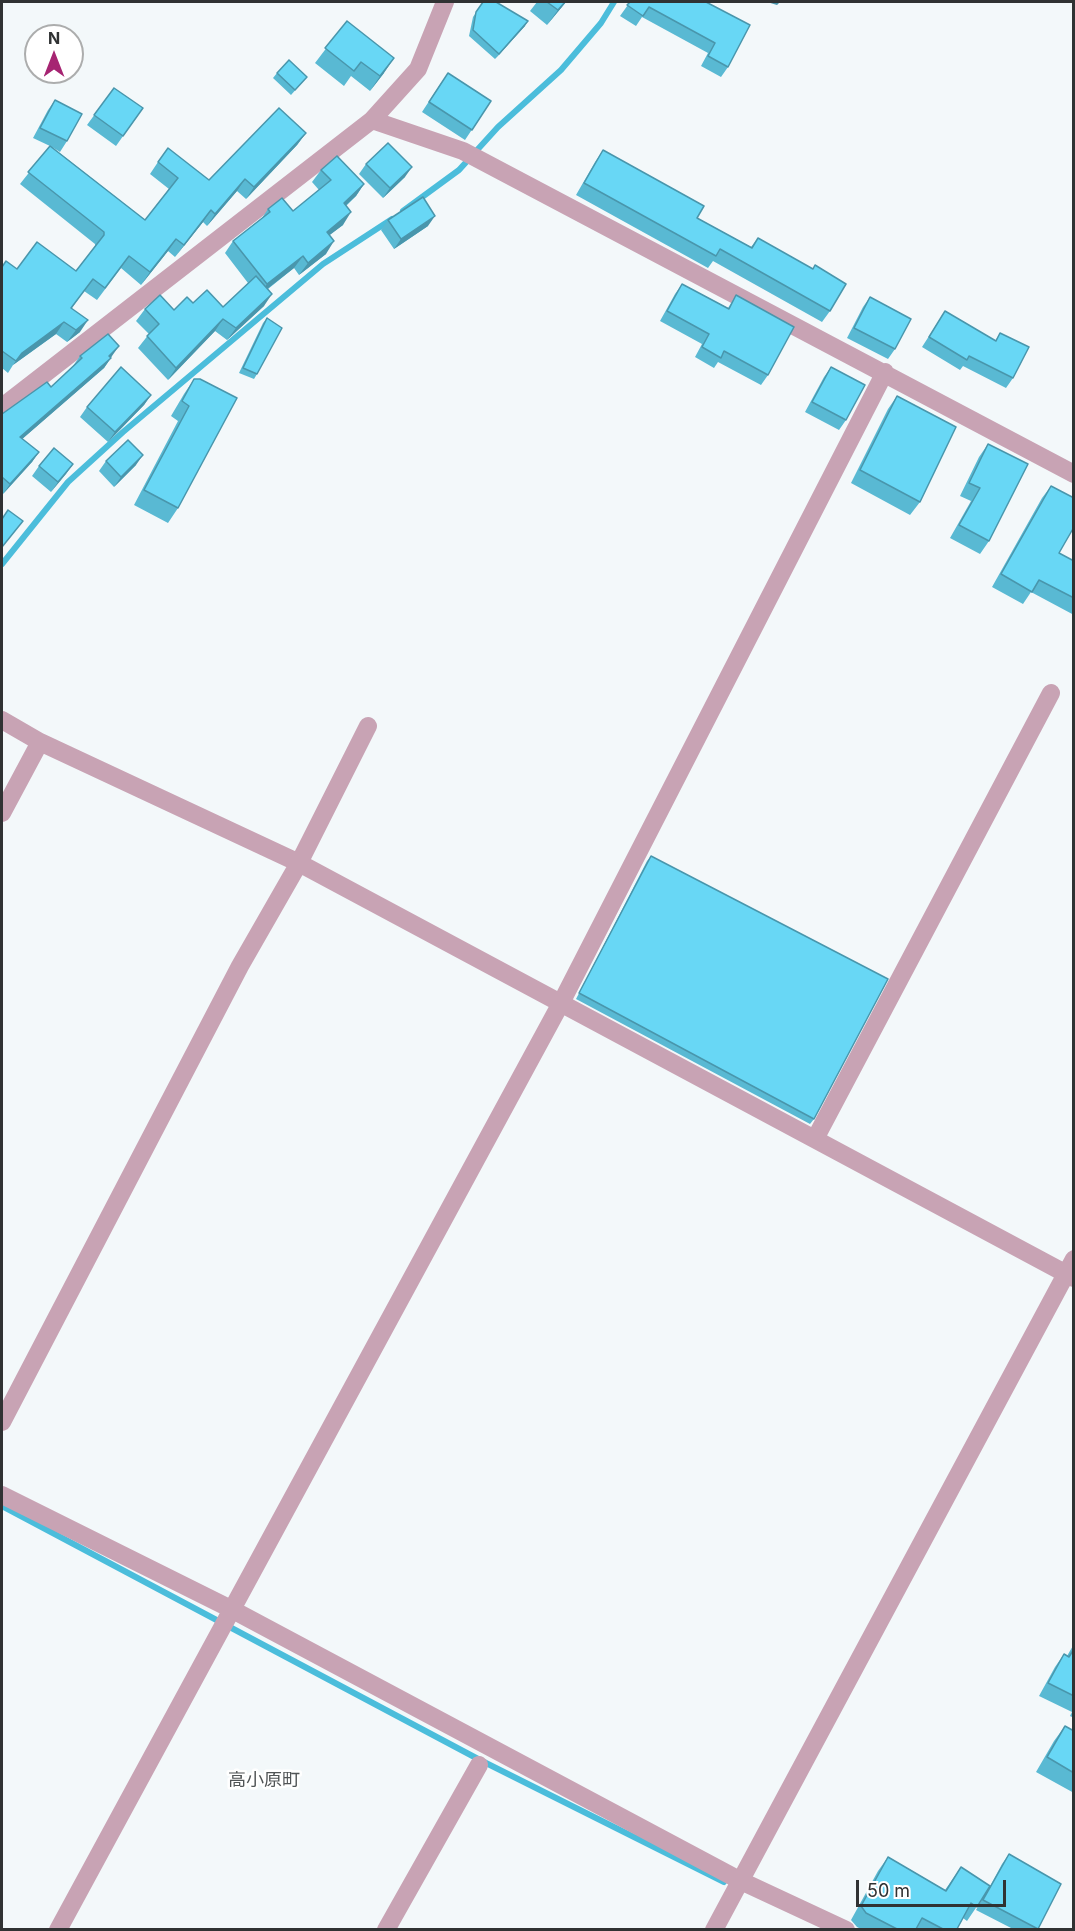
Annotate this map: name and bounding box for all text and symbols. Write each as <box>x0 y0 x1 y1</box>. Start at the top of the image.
north arrow <box>24 24 84 84</box>
text: N <box>48 28 60 48</box>
district label: 高小原町 <box>228 1770 300 1792</box>
scale bar <box>859 1868 1009 1906</box>
text: 50 m <box>867 1880 910 1901</box>

